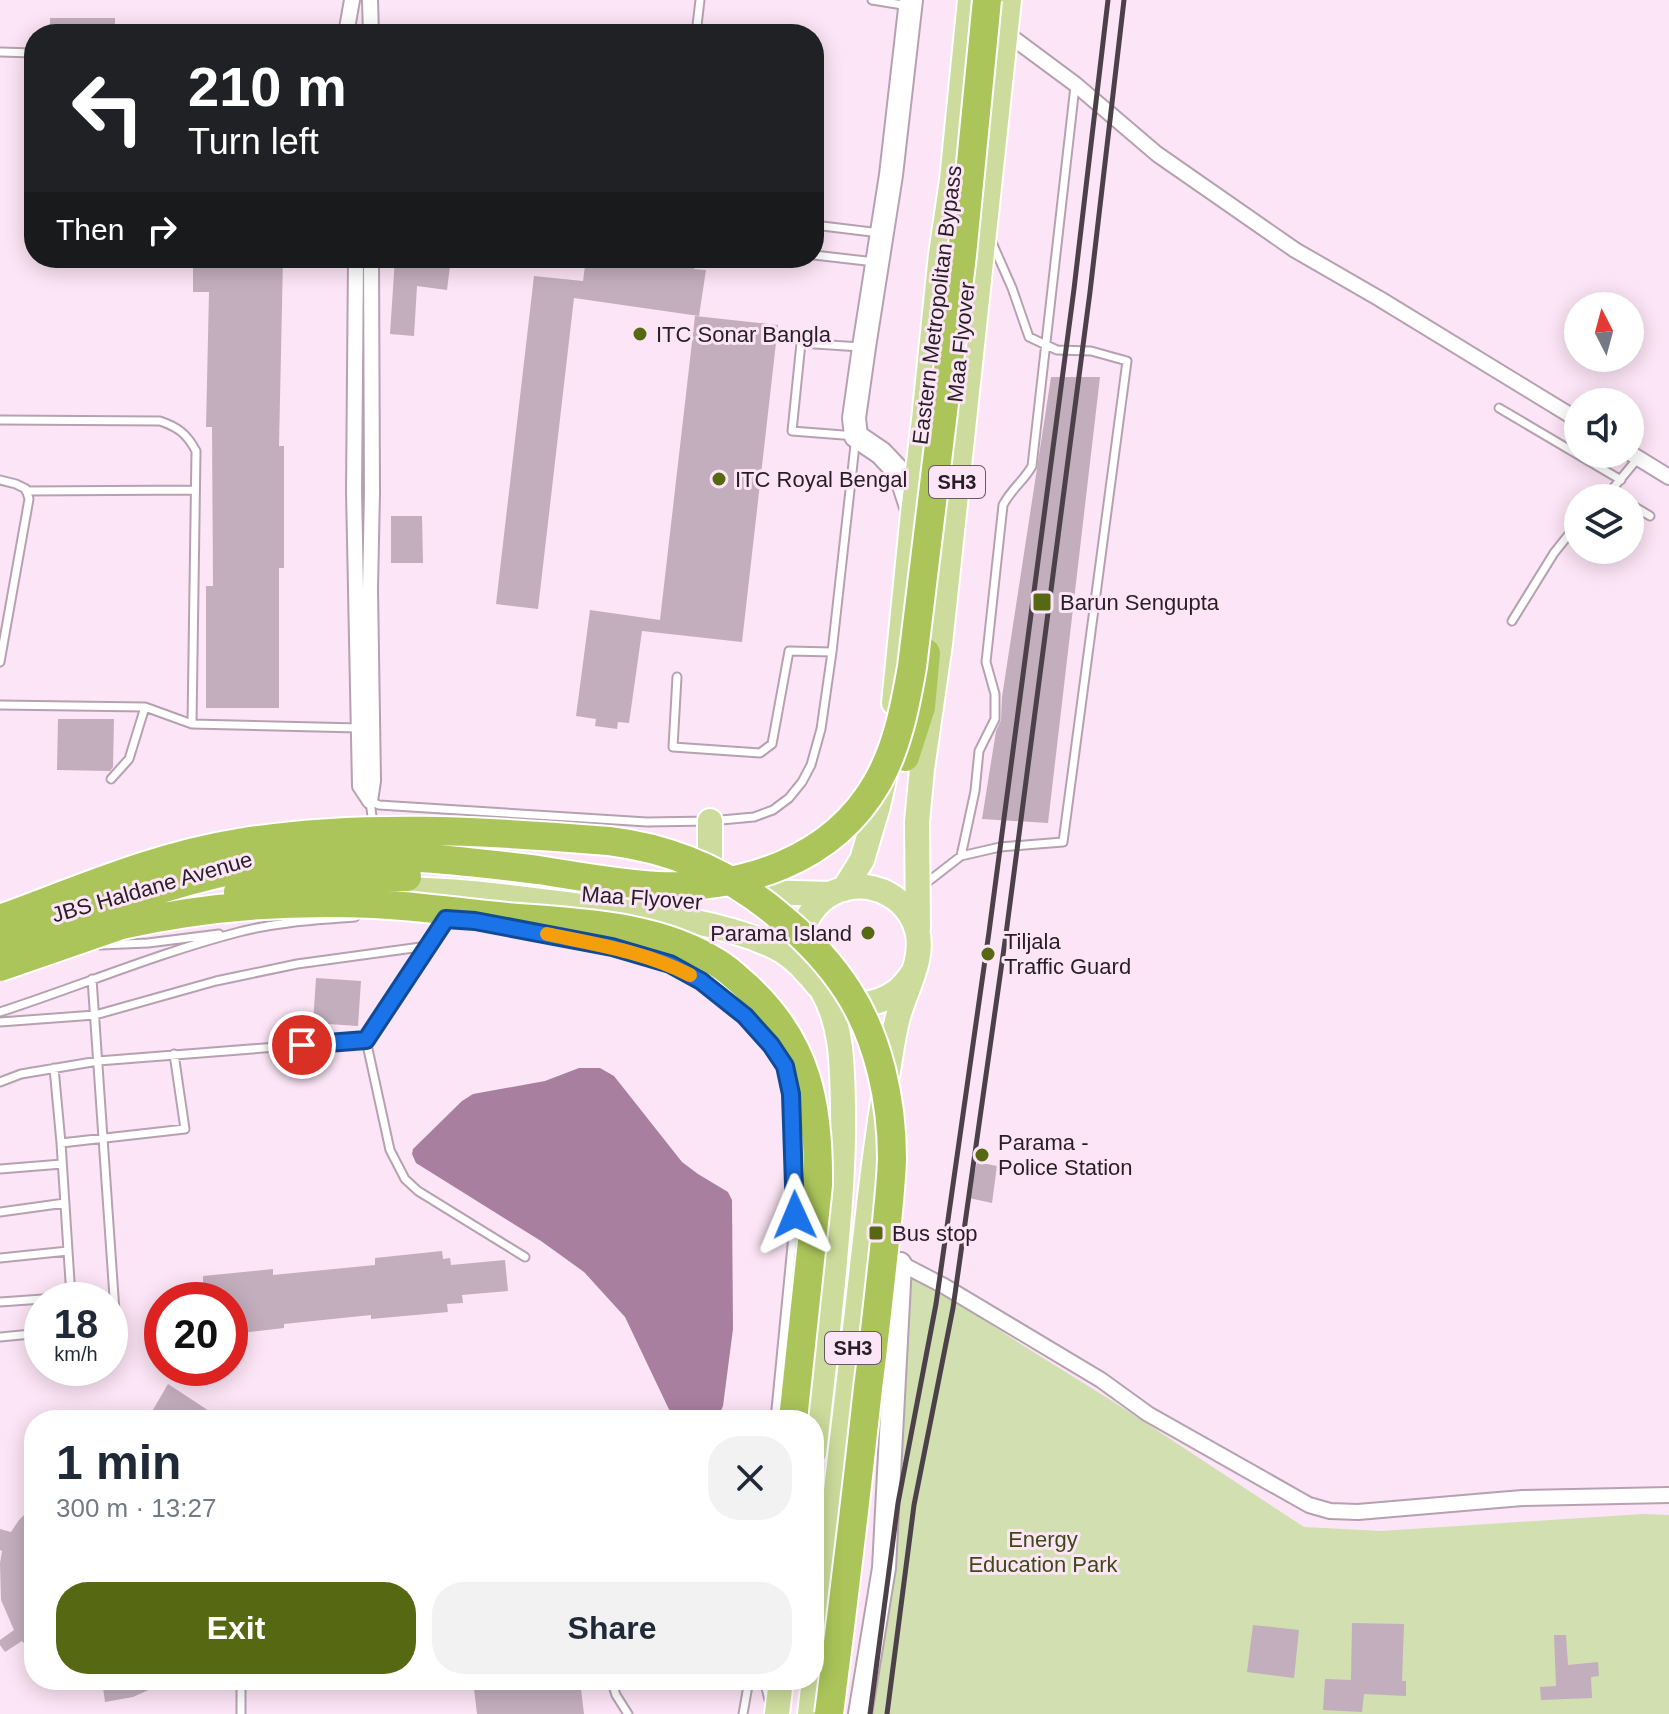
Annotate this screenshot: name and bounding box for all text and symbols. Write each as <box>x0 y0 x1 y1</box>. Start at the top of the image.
text: 210 m <box>188 55 347 118</box>
icon: left <box>56 56 160 160</box>
text: Turn left <box>188 121 319 162</box>
street label: Eastern Metropolitan Bypass <box>907 164 967 446</box>
icon: right <box>140 208 184 252</box>
text: Then <box>56 213 124 246</box>
street label: Maa Flyover <box>942 281 980 403</box>
north arrow <box>1564 292 1644 372</box>
map controls <box>1564 292 1644 564</box>
place label: ITC Sonar Bangla <box>656 322 832 347</box>
marker: ITC Sonar Bangla <box>631 325 649 343</box>
button: sound <box>1564 388 1644 468</box>
road number: SH3 <box>929 466 985 498</box>
place label: ITC Royal Bengal <box>735 467 907 492</box>
marker: ITC Royal Bengal <box>710 470 728 488</box>
button: layers <box>1564 484 1644 564</box>
place label: Barun Sengupta <box>1060 590 1220 615</box>
marker: Barun Sengupta <box>1031 591 1053 613</box>
street label: JBS Haldane Avenue <box>49 846 255 928</box>
street label: Maa Flyover <box>581 881 703 915</box>
place label: Parama Island <box>710 921 852 946</box>
marker: Parama Island <box>859 924 877 942</box>
place label: Tiljala Traffic Guard <box>1004 929 1131 979</box>
marker: Tiljala Traffic Guard <box>979 945 997 963</box>
pin <box>268 1011 336 1079</box>
icon: arrive <box>280 1023 324 1067</box>
place label: Parama - Police Station <box>998 1130 1133 1180</box>
marker: Parama - Police Station <box>973 1146 991 1164</box>
position arrow <box>753 1173 837 1257</box>
place label: Bus stop <box>892 1221 978 1246</box>
marker: Bus stop <box>867 1224 885 1242</box>
speed limit sign: 20 <box>144 1282 248 1386</box>
text: 18 <box>54 1302 98 1346</box>
road number: SH3 <box>825 1332 881 1364</box>
text: km/h <box>54 1343 98 1365</box>
text: 1 min <box>56 1436 181 1489</box>
button: close <box>708 1436 792 1520</box>
text: 300 m · 13:27 <box>56 1493 216 1523</box>
park label: Energy Education Park <box>968 1527 1119 1577</box>
button: Exit <box>56 1582 416 1674</box>
button: Share <box>432 1582 792 1674</box>

